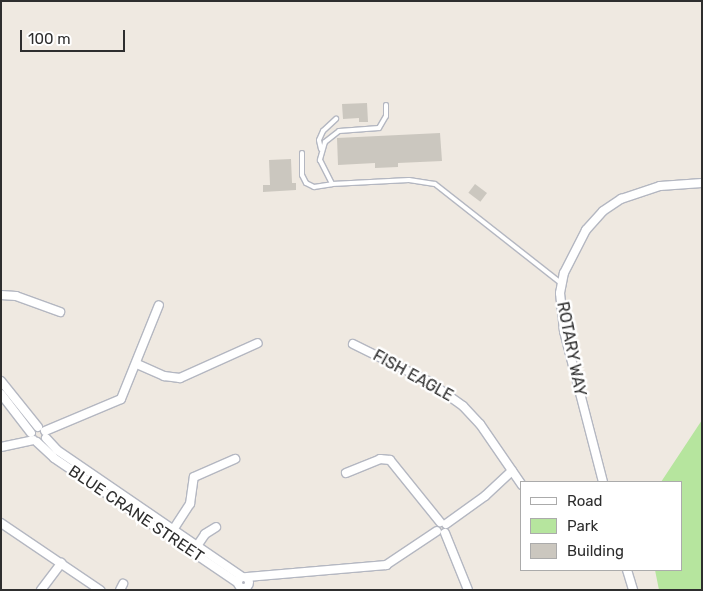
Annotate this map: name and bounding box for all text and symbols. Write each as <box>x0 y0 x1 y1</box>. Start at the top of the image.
scale bar <box>22 20 128 52</box>
text: 100 m <box>28 30 70 48</box>
street label: ROTARY WAY <box>552 300 590 398</box>
street label: FISH EAGLE <box>370 346 456 406</box>
street label: BLUE CRANE STREET <box>65 462 207 566</box>
legend <box>520 481 683 571</box>
text: Road <box>567 492 603 510</box>
text: Park <box>567 517 598 535</box>
text: Building <box>567 542 624 560</box>

